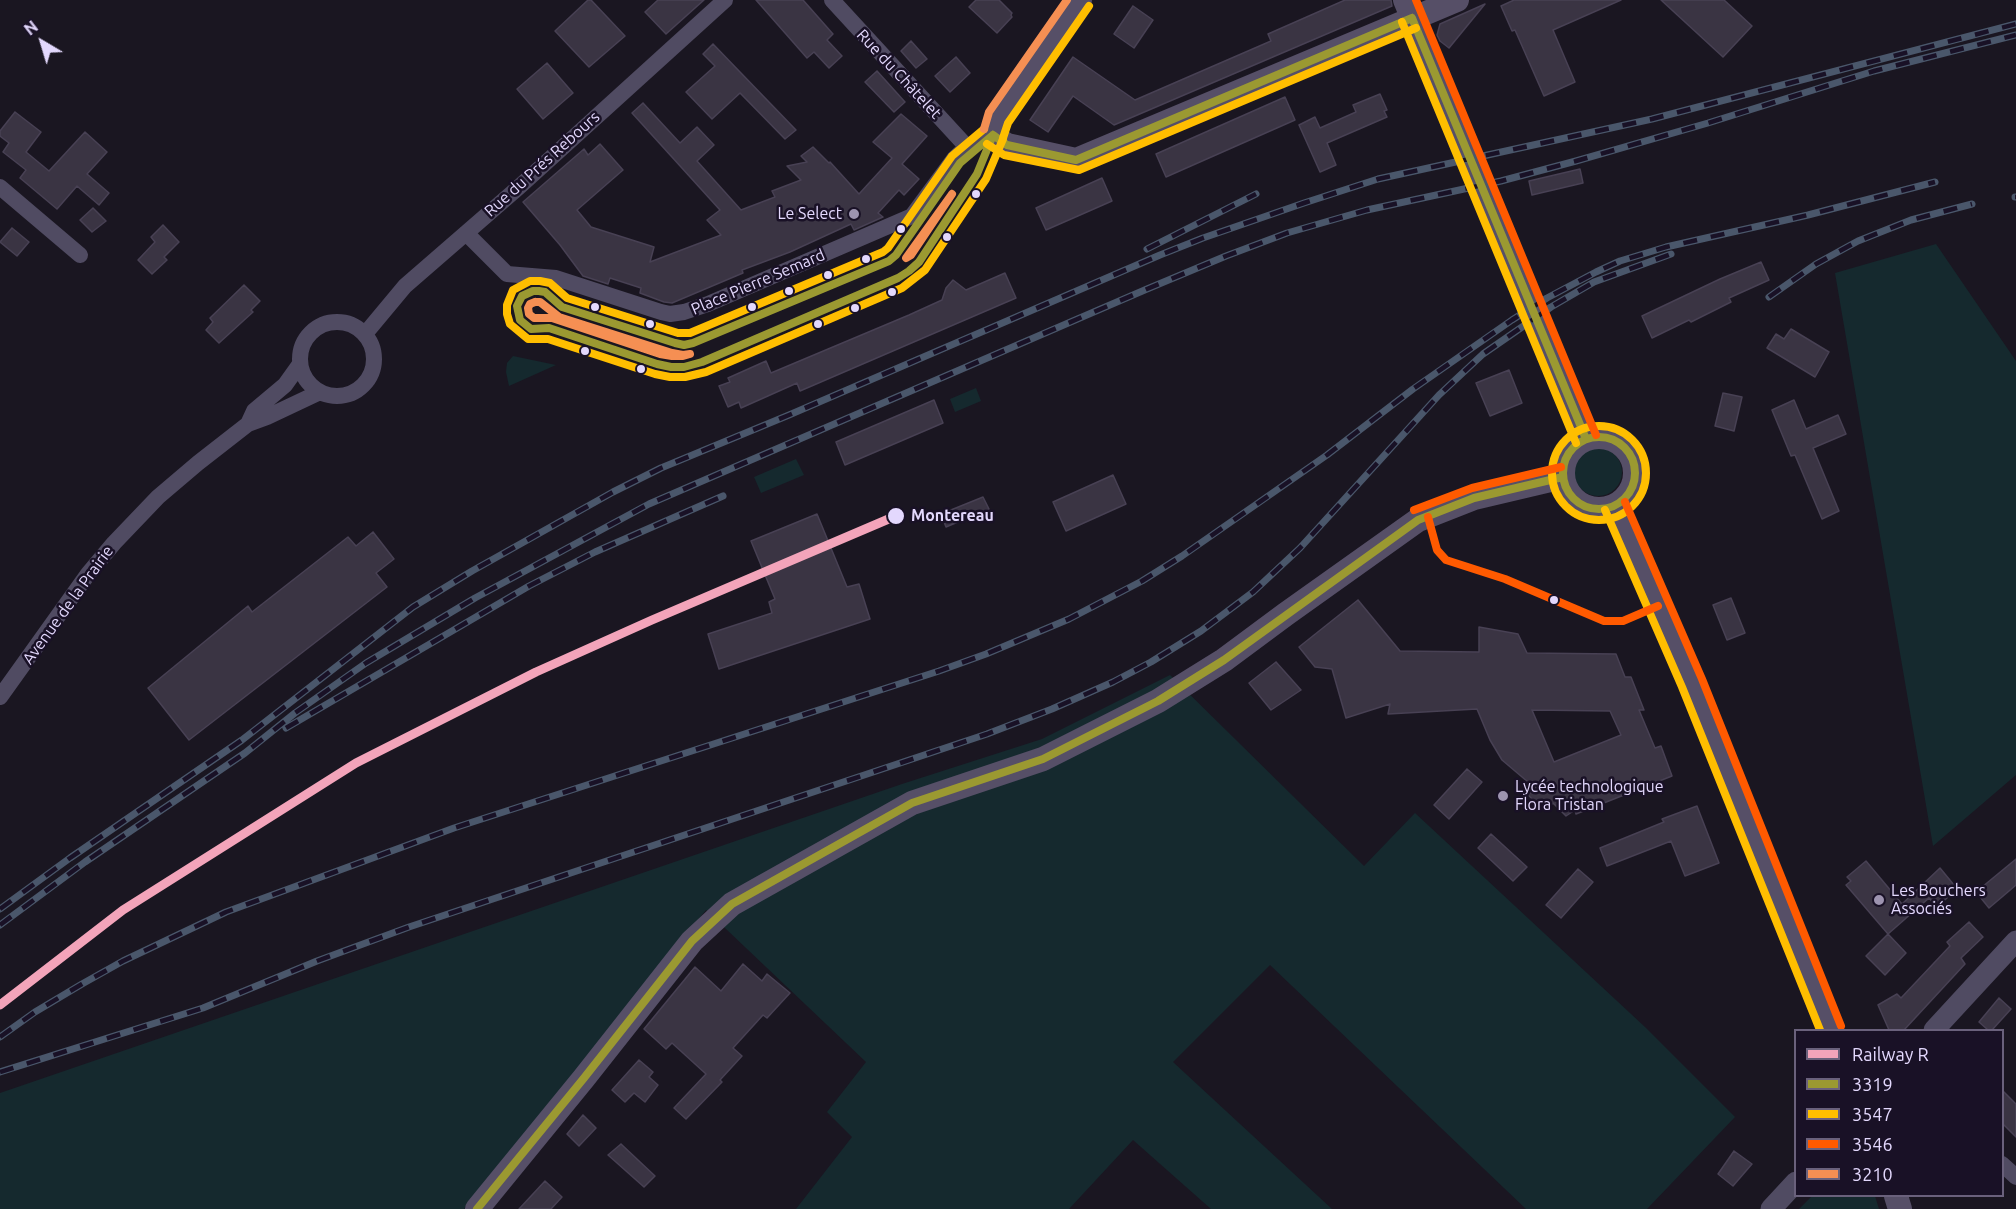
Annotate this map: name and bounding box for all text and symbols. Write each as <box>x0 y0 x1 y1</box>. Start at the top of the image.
north arrow <box>12 12 72 72</box>
text: N <box>21 17 41 39</box>
street label: Rue du Châtelet <box>853 25 945 123</box>
street label: Rue du Prés Rebours <box>480 107 604 221</box>
unlabelled marker <box>970 188 982 200</box>
place label: Le Select <box>777 204 842 224</box>
marker: Le Select <box>847 207 861 221</box>
unlabelled marker <box>895 223 907 235</box>
unlabelled marker <box>941 231 953 243</box>
street label: Place Pierre Semard <box>688 245 828 319</box>
unlabelled marker <box>860 253 872 265</box>
unlabelled marker <box>822 269 834 281</box>
unlabelled marker <box>783 285 795 297</box>
unlabelled marker <box>886 286 898 298</box>
unlabelled marker <box>589 301 601 313</box>
unlabelled marker <box>746 301 758 313</box>
unlabelled marker <box>849 302 861 314</box>
unlabelled marker <box>644 318 656 330</box>
unlabelled marker <box>812 318 824 330</box>
unlabelled marker <box>579 345 591 357</box>
unlabelled marker <box>635 363 647 375</box>
marker: Montereau <box>886 506 906 526</box>
place label: Montereau <box>911 506 994 526</box>
street label: Avenue de la Prairie <box>18 542 118 668</box>
unlabelled marker <box>1548 594 1560 606</box>
place label: Lycée technologique Flora Tristan <box>1515 777 1663 815</box>
marker: Lycée technologique Flora Tristan <box>1496 789 1510 803</box>
place label: Les Bouchers Associés <box>1891 881 1986 919</box>
marker: Les Bouchers Associés <box>1872 893 1886 907</box>
legend <box>1794 1029 2004 1197</box>
text: Railway R <box>1852 1044 1929 1064</box>
text: 3319 <box>1852 1074 1893 1094</box>
text: 3547 <box>1852 1104 1893 1124</box>
text: 3546 <box>1852 1134 1893 1154</box>
text: 3210 <box>1852 1164 1893 1184</box>

